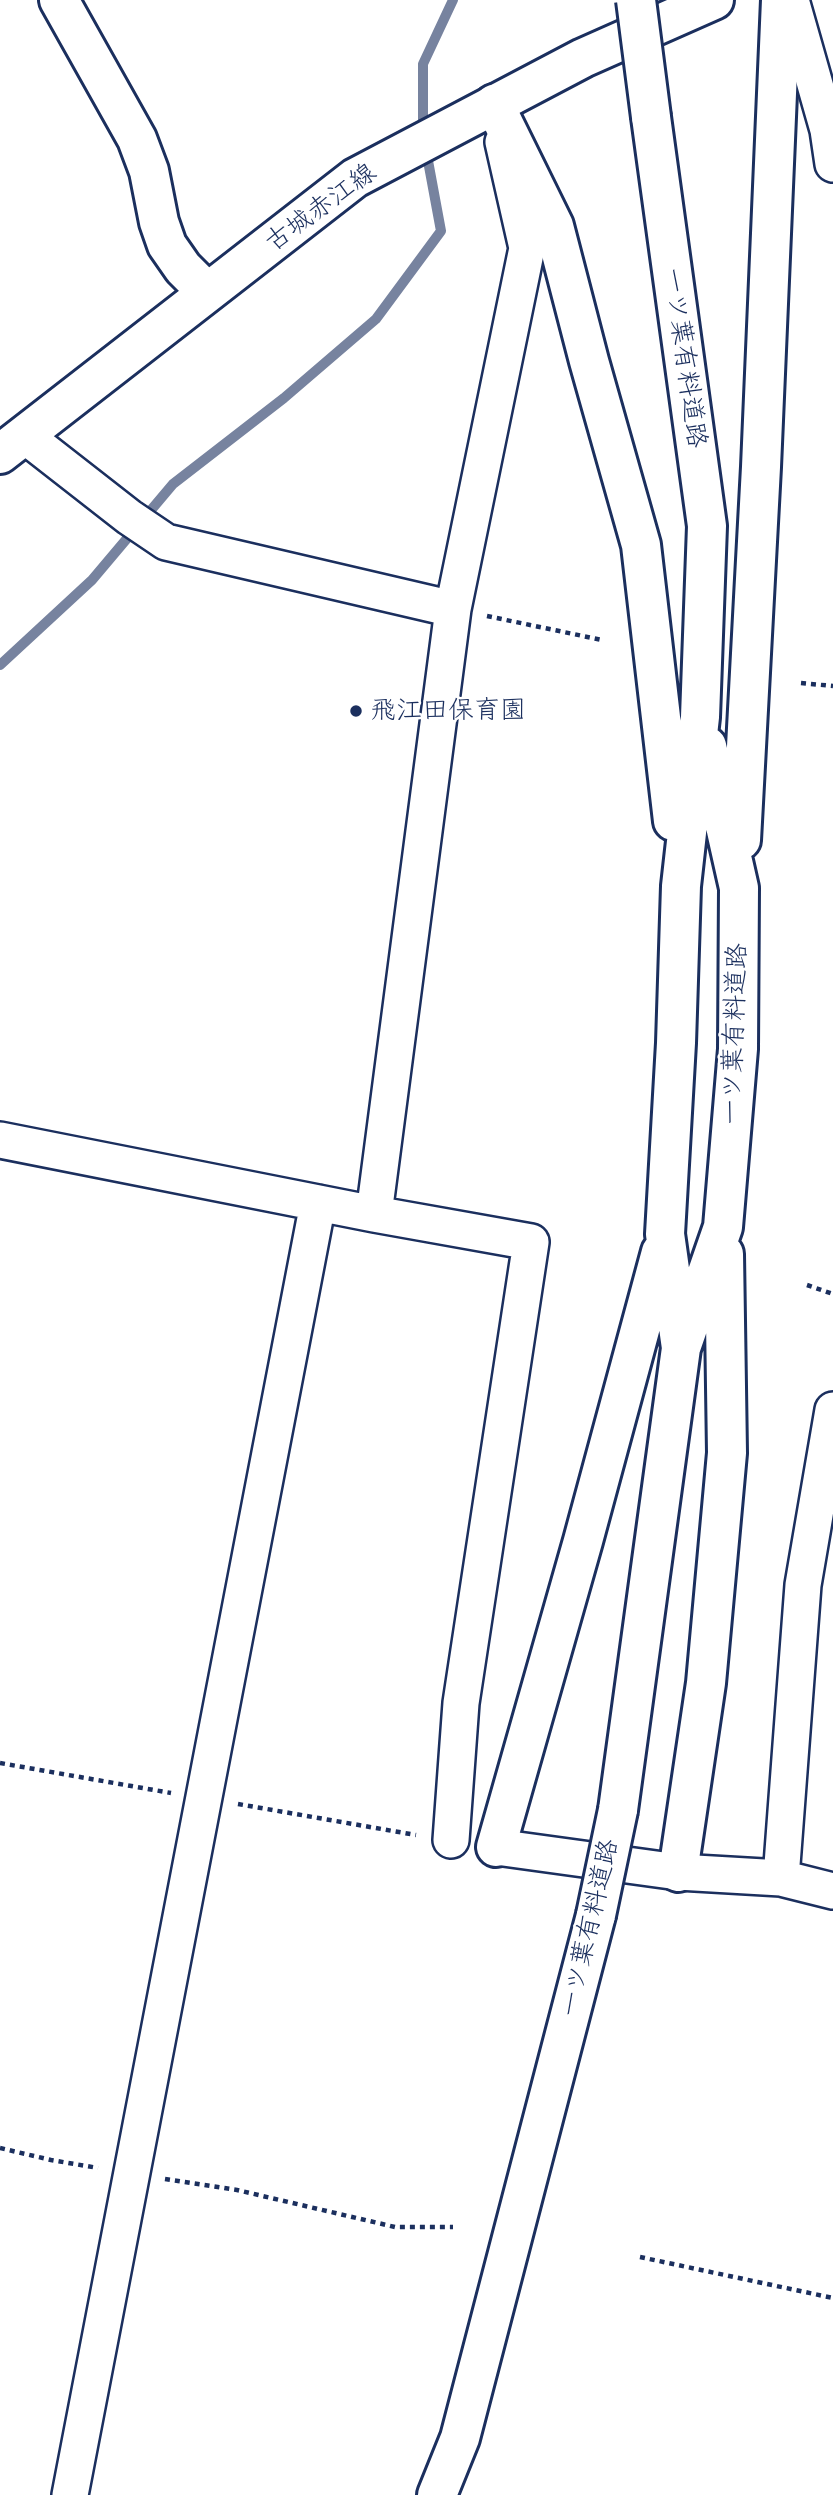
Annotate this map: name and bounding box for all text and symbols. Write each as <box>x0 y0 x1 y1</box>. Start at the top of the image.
street label: 古城赤江線 <box>259 157 383 259</box>
street label: 一ツ葉有料道路 <box>656 266 712 450</box>
place label: 飛江田保育園 <box>370 695 526 727</box>
marker: 飛江田保育園 <box>348 703 364 719</box>
street label: 一ツ葉有料道路 <box>716 943 754 1125</box>
street label: 一ツ葉有料道路 <box>554 1836 626 2020</box>

